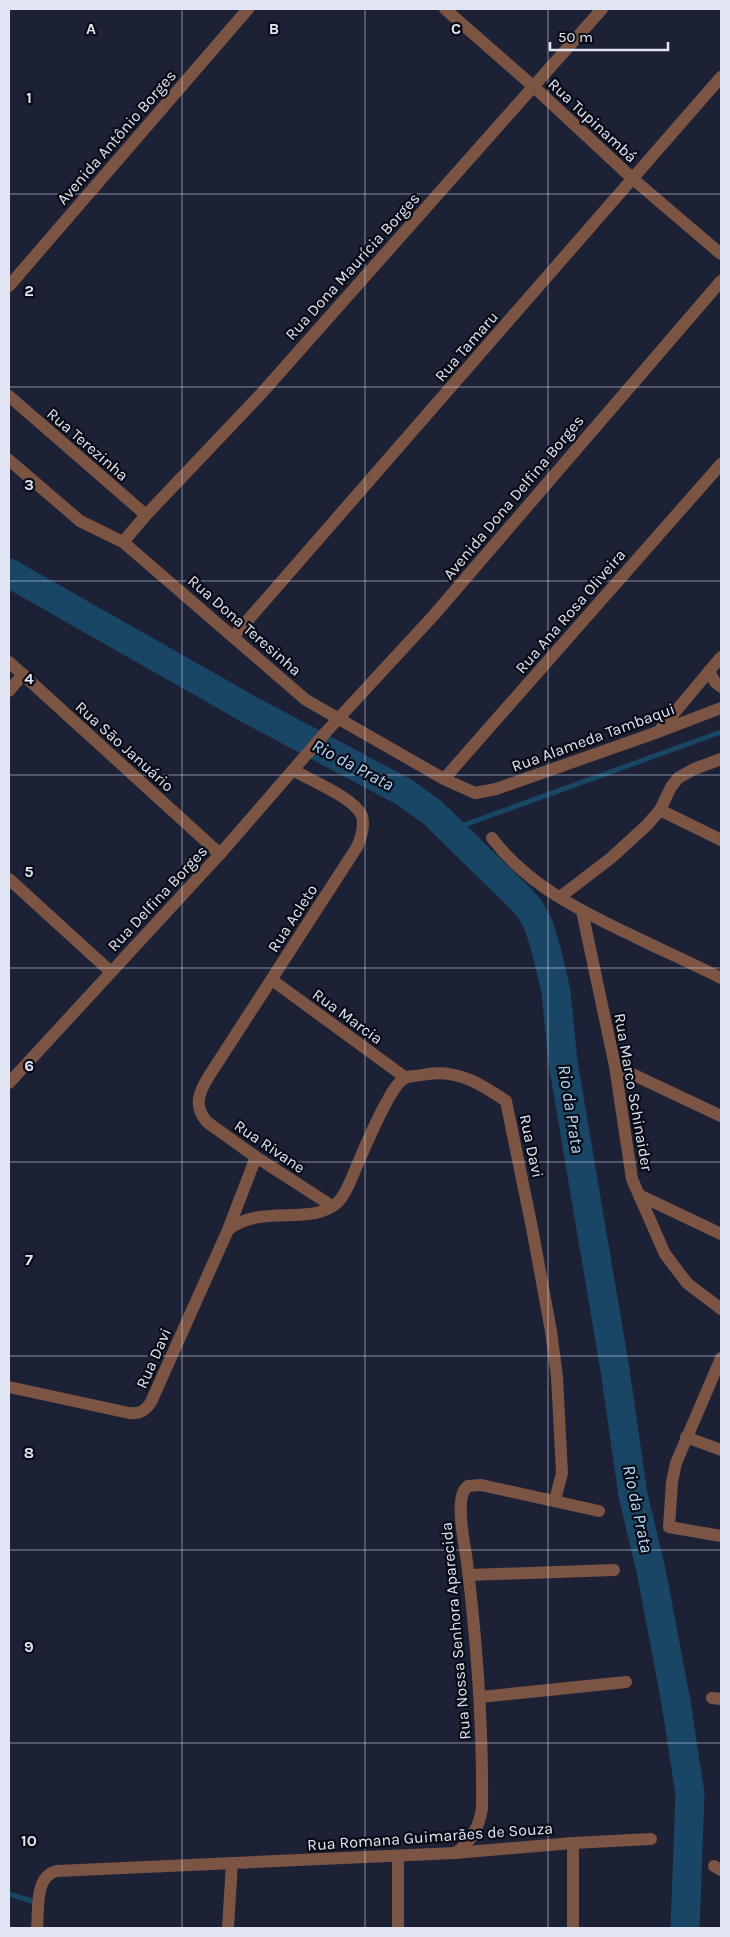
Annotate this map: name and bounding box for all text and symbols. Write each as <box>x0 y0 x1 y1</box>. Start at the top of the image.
text: A <box>86 19 96 38</box>
text: B <box>269 19 279 38</box>
text: C <box>451 19 461 38</box>
scale bar <box>550 20 668 52</box>
text: 50 m <box>558 28 593 46</box>
street label: Avenida Antônio Borges <box>53 66 180 208</box>
street label: Rua Tupinambá <box>544 74 641 166</box>
text: 1 <box>26 88 32 107</box>
street label: Rua Dona Maurícia Borges <box>281 189 424 344</box>
text: 2 <box>24 281 34 300</box>
street label: Rua Tamaru <box>431 307 502 385</box>
street label: Rua Terezinha <box>43 404 132 485</box>
street label: Avenida Dona Delfina Borges <box>439 411 588 583</box>
text: 3 <box>24 475 34 494</box>
street label: Rua Ana Rosa Oliveira <box>511 545 629 677</box>
street label: Rua Dona Teresinha <box>184 571 305 680</box>
text: 4 <box>24 669 34 688</box>
street label: Rua Sāo Januário <box>72 697 178 796</box>
street label: Rua Alameda Tambaqui <box>509 699 677 776</box>
water label: Rio da Prata <box>308 734 398 796</box>
street label: Rua Delfina Borges <box>103 841 211 955</box>
text: 5 <box>24 862 34 881</box>
street label: Rua Acleto <box>263 881 321 956</box>
street label: Rua Marcia <box>309 985 386 1048</box>
street label: Rua Marco Schinaider <box>610 1012 657 1173</box>
text: 6 <box>24 1056 34 1075</box>
water label: Rio da Prata <box>553 1063 589 1155</box>
street label: Rua Davi <box>516 1113 547 1180</box>
street label: Rua Rivane <box>231 1116 309 1177</box>
text: 7 <box>25 1250 33 1269</box>
street label: Rua Davi <box>132 1325 175 1391</box>
text: 8 <box>24 1443 34 1462</box>
water label: Rio da Prata <box>618 1463 658 1555</box>
street label: Rua Nossa Senhora Aparecida <box>437 1521 474 1740</box>
text: 9 <box>24 1637 34 1656</box>
street label: Rua Romana Guimarães de Souza <box>307 1818 554 1855</box>
text: 10 <box>21 1831 37 1850</box>

